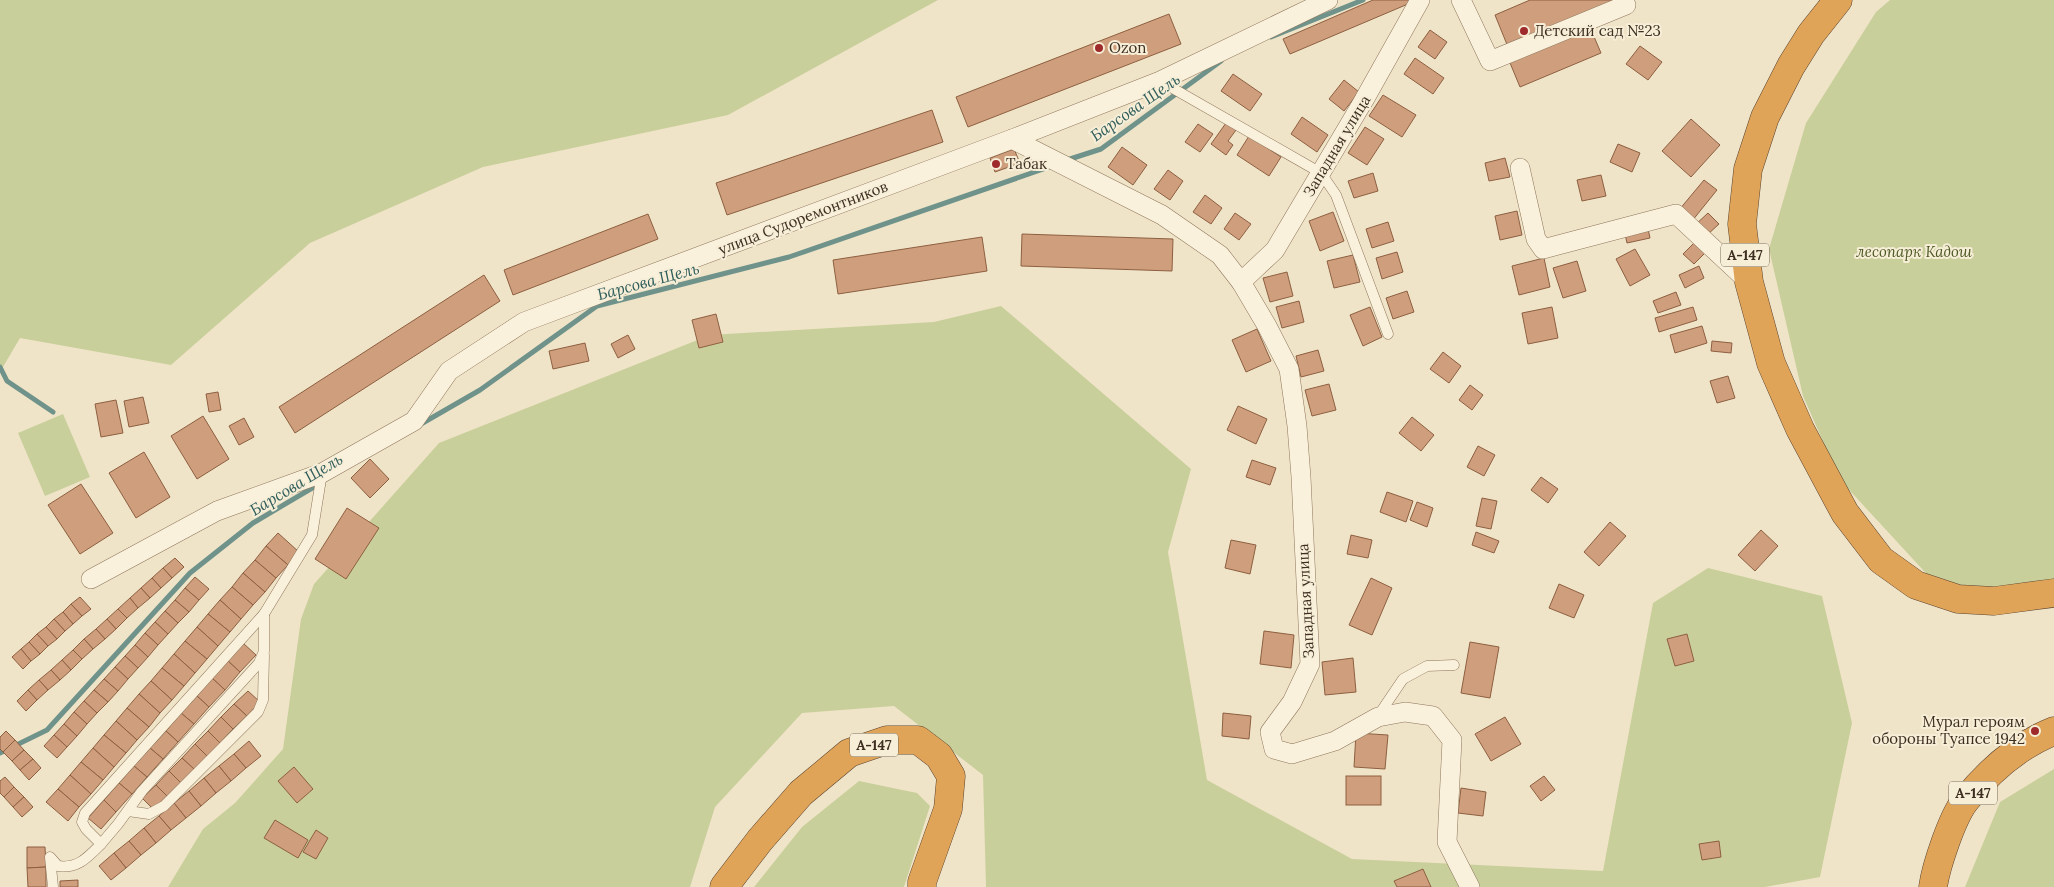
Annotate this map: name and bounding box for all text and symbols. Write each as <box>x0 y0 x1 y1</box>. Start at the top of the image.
place label: Детский сад №23 <box>1534 21 1661 40</box>
marker: Детский сад №23 <box>1518 25 1530 37</box>
place label: Ozon <box>1109 38 1146 57</box>
marker: Ozon <box>1093 42 1105 54</box>
water label: Барсова Щель <box>1086 69 1184 145</box>
street label: Западная улица <box>1299 91 1374 200</box>
place label: Табак <box>1006 154 1047 173</box>
marker: Табак <box>990 158 1002 170</box>
street label: улица Судоремонтников <box>715 176 890 259</box>
park label: лесопарк Кадош <box>1855 242 1973 261</box>
road number: А-147 <box>1721 244 1769 266</box>
water label: Барсова Щель <box>595 258 701 304</box>
water label: Барсова Щель <box>246 448 346 520</box>
street label: Западная улица <box>1293 543 1318 659</box>
place label: Мурал героям обороны Туапсе 1942 <box>1872 712 2025 748</box>
marker: Мурал героям обороны Туапсе 1942 <box>2029 725 2041 737</box>
road number: А-147 <box>850 734 898 756</box>
road number: А-147 <box>1949 781 1997 804</box>

